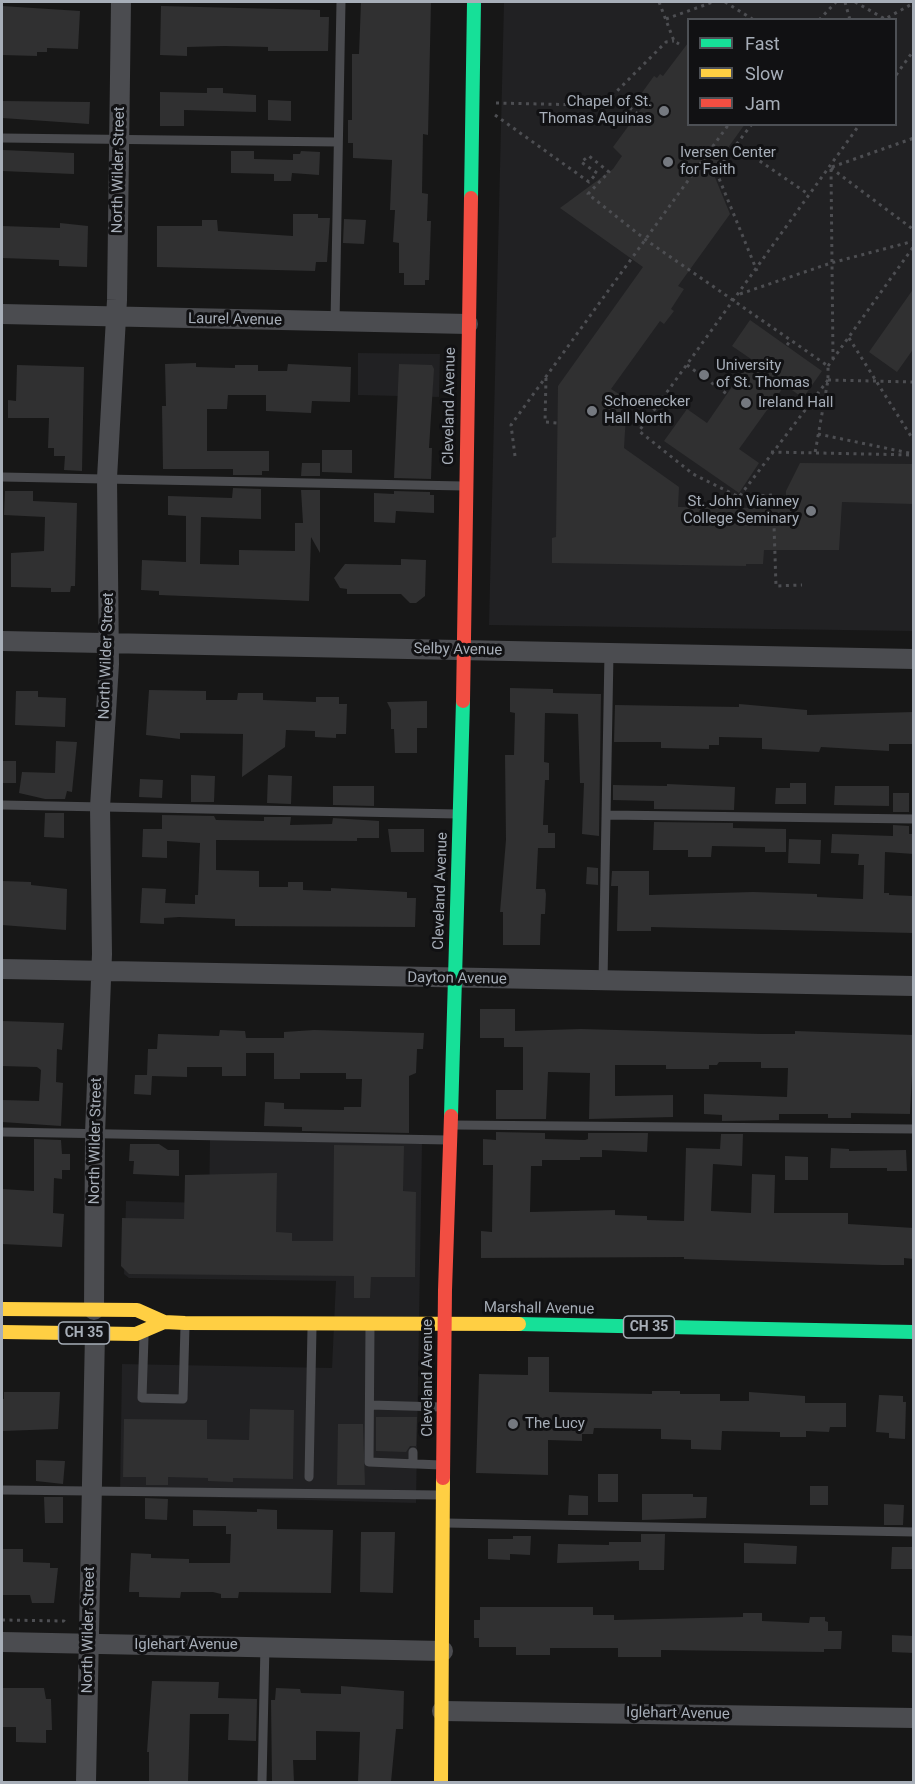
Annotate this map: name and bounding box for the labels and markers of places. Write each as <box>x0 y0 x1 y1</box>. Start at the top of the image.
place label: Chapel of St. Thomas Aquinas <box>539 93 652 128</box>
marker: Chapel of St. Thomas Aquinas <box>657 104 671 118</box>
place label: Iversen Center for Faith <box>680 144 776 179</box>
marker: Iversen Center for Faith <box>661 155 675 169</box>
place label: University of St. Thomas <box>716 357 810 392</box>
marker: University of St. Thomas <box>697 368 711 382</box>
place label: Schoenecker Hall North <box>604 393 690 428</box>
place label: Ireland Hall <box>758 394 833 412</box>
marker: Ireland Hall <box>739 396 753 410</box>
marker: Schoenecker Hall North <box>585 404 599 418</box>
place label: St. John Vianney College Seminary <box>683 493 799 528</box>
marker: St. John Vianney College Seminary <box>804 504 818 518</box>
place label: The Lucy <box>525 1415 585 1433</box>
marker: The Lucy <box>506 1417 520 1431</box>

